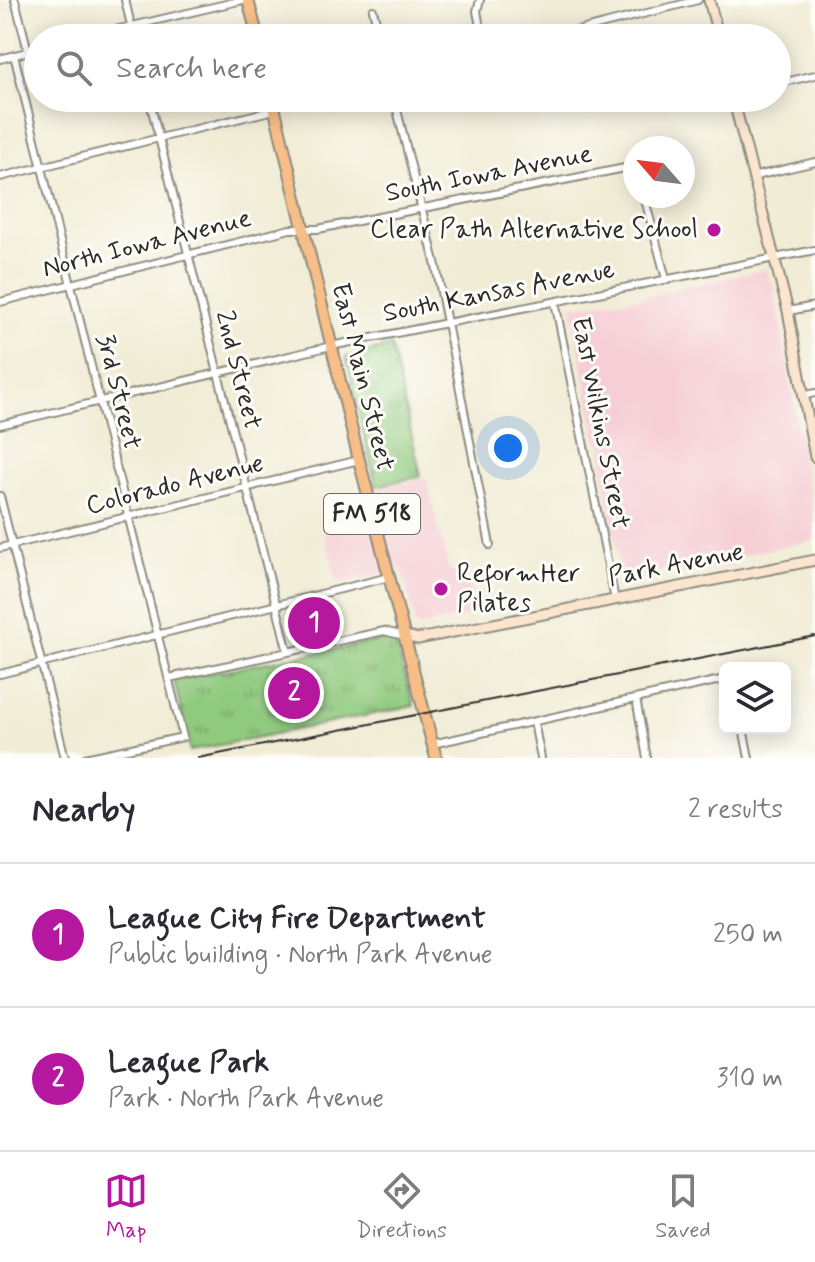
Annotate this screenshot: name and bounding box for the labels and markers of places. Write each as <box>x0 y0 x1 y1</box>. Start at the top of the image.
place label: Clear Path Alternative School <box>370 213 698 247</box>
marker: Clear Path Alternative School <box>705 221 723 239</box>
place label: ReformHer Pilates <box>457 557 580 621</box>
marker: ReformHer Pilates <box>432 580 450 598</box>
pin: 1 <box>288 593 340 653</box>
pin: 2 <box>268 663 320 723</box>

